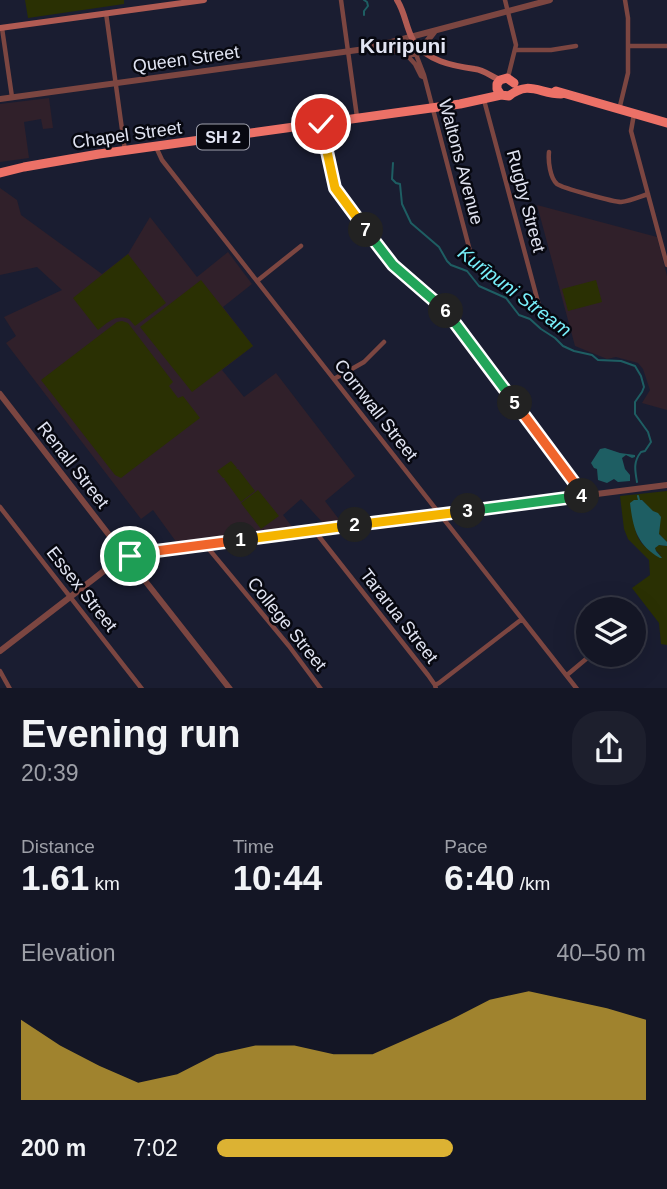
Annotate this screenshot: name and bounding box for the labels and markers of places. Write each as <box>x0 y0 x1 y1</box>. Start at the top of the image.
pin <box>291 94 351 154</box>
pin: 7 <box>348 212 384 247</box>
pin: 6 <box>428 294 464 328</box>
pin: 5 <box>498 386 532 420</box>
pin: 4 <box>564 478 600 514</box>
pin: 3 <box>450 494 486 528</box>
pin: 2 <box>338 508 372 542</box>
pin: 1 <box>224 522 258 558</box>
pin <box>100 526 160 586</box>

